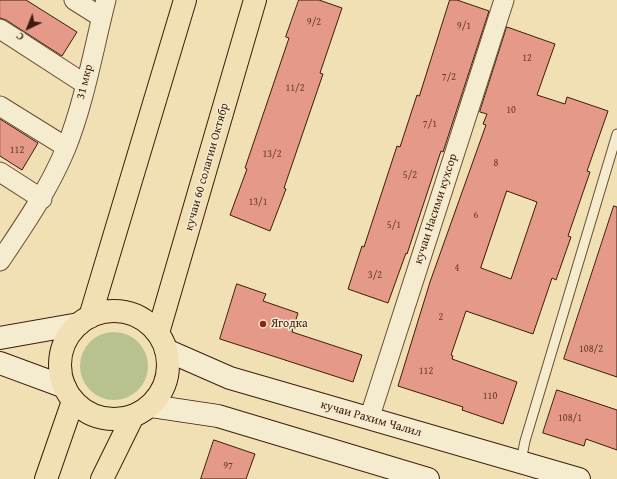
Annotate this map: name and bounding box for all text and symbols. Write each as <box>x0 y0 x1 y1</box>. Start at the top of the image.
north arrow <box>8 8 48 48</box>
house number: 9/2 <box>307 16 321 28</box>
house number: 9/1 <box>457 20 471 32</box>
text: С <box>12 29 28 45</box>
house number: 12 <box>522 52 532 64</box>
street label: 31 мкр <box>74 63 96 101</box>
house number: 7/2 <box>442 71 456 83</box>
house number: 11/2 <box>285 82 305 94</box>
street label: кучаи 60 солагии Октябр <box>182 101 232 233</box>
house number: 10 <box>506 104 516 116</box>
house number: 7/1 <box>423 118 437 130</box>
house number: 112 <box>10 144 24 156</box>
house number: 13/2 <box>262 148 282 160</box>
street label: кучаи Насими кухсор <box>411 152 461 266</box>
house number: 8 <box>494 157 498 169</box>
house number: 5/2 <box>403 169 417 181</box>
house number: 13/1 <box>248 196 268 208</box>
house number: 6 <box>474 209 478 221</box>
house number: 5/1 <box>387 219 401 231</box>
house number: 4 <box>455 262 459 274</box>
house number: 3/2 <box>368 269 382 281</box>
house number: 2 <box>439 311 443 323</box>
place label: Ягодка <box>271 317 308 331</box>
marker: Ягодка <box>258 319 268 329</box>
house number: 108/2 <box>579 343 603 355</box>
house number: 112 <box>419 365 433 377</box>
house number: 110 <box>483 390 497 402</box>
street label: кучаи Рахим Чалил <box>319 398 423 440</box>
house number: 108/1 <box>558 412 582 424</box>
house number: 97 <box>223 460 233 472</box>

